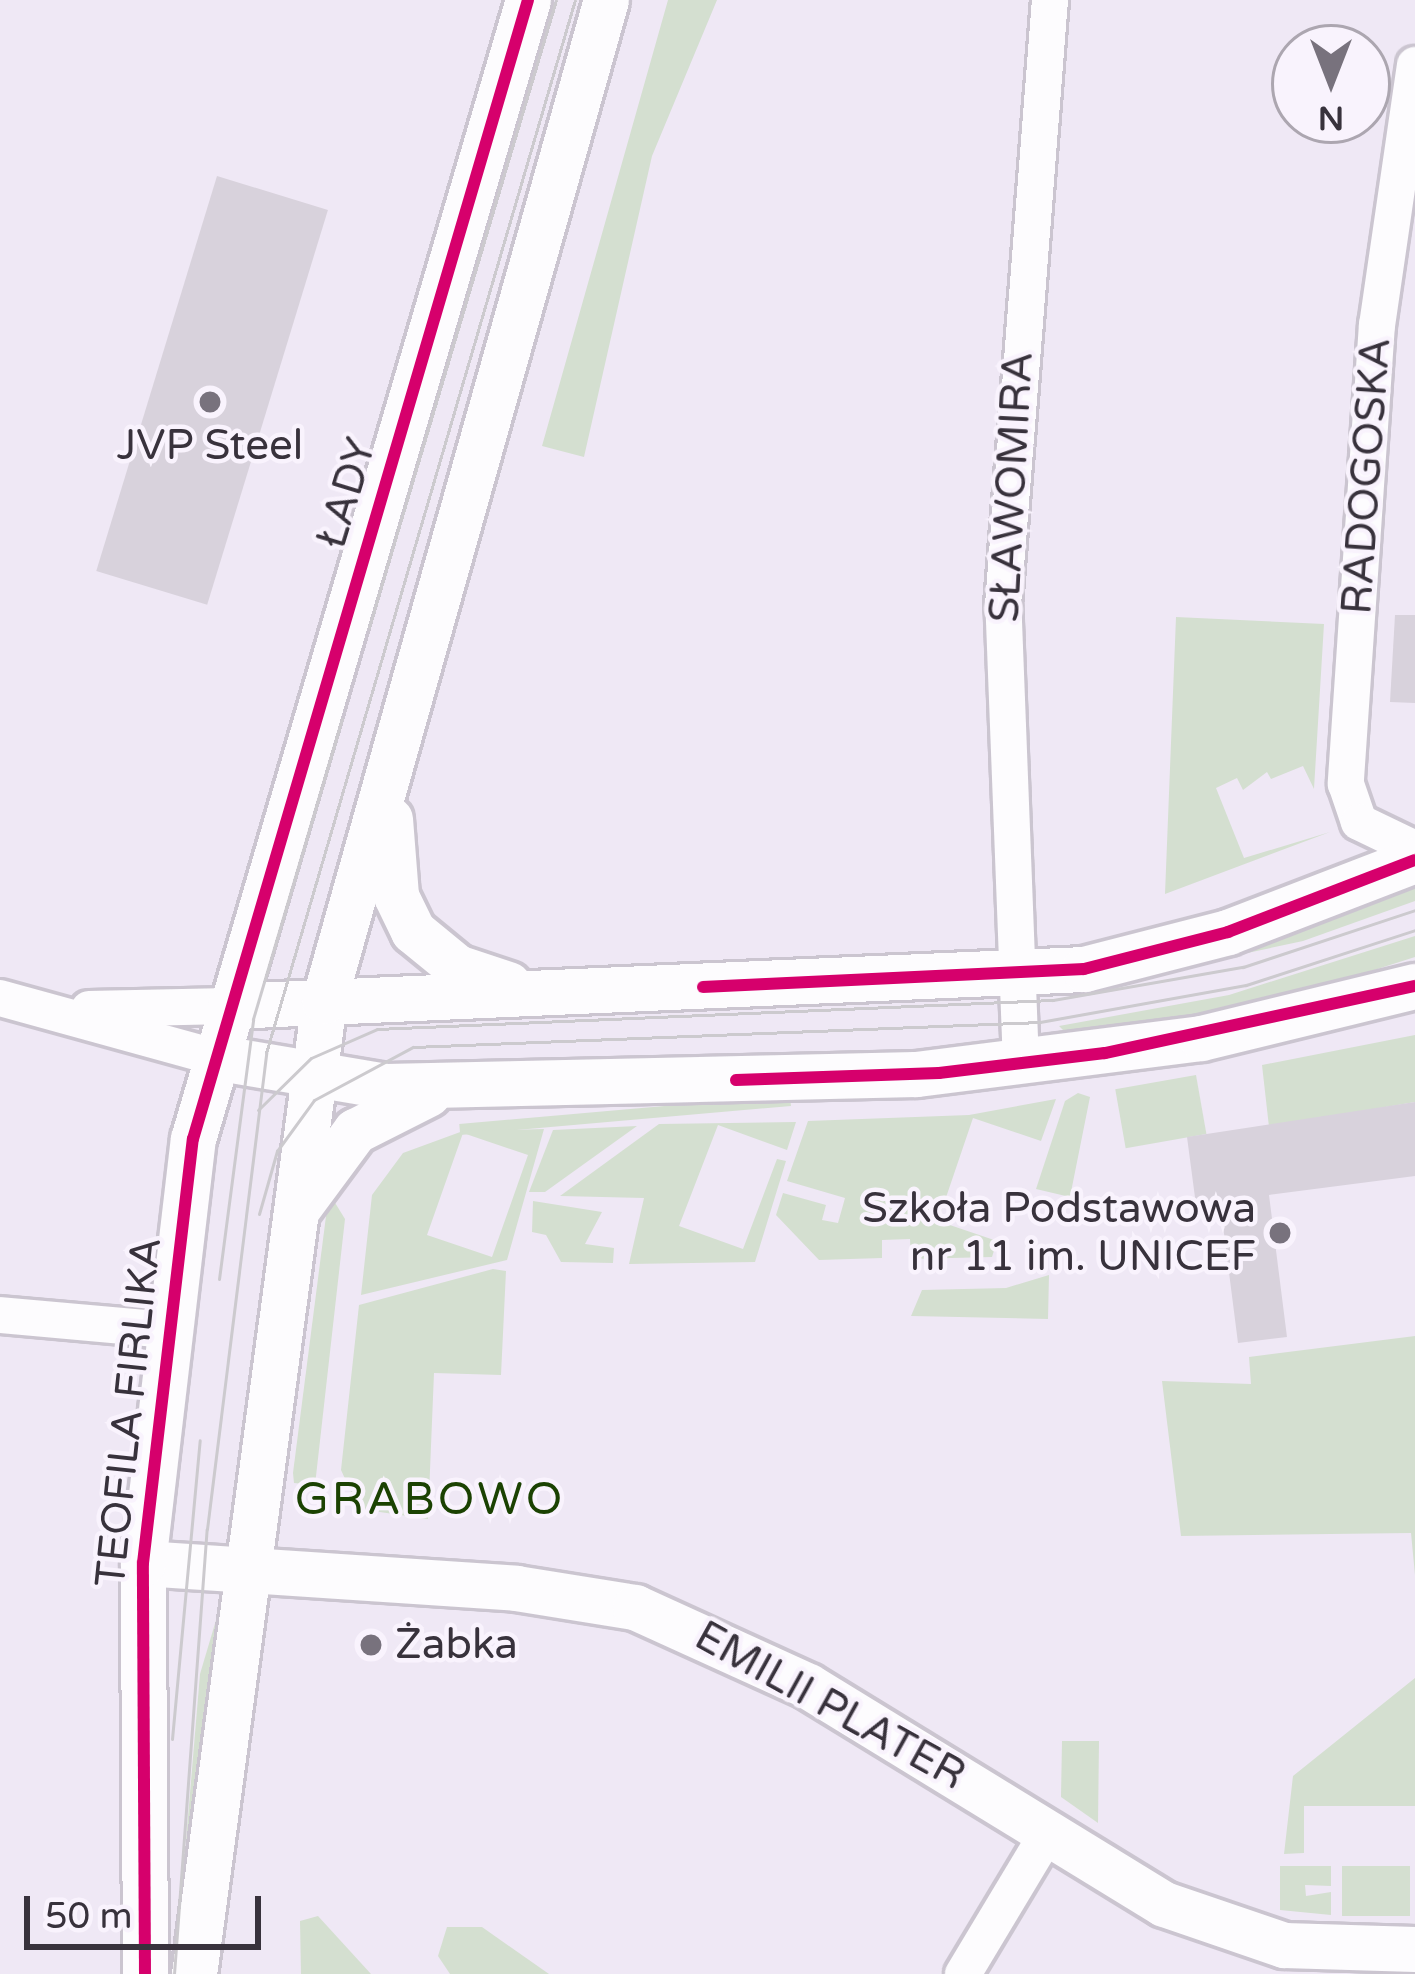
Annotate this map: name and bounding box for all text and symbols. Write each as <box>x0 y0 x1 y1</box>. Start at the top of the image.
north arrow <box>1271 24 1391 144</box>
text: N <box>1318 98 1344 137</box>
street label: RADOGOSKA <box>1332 336 1402 616</box>
street label: SŁAWOMIRA <box>980 350 1044 624</box>
marker: JVP Steel <box>197 389 223 415</box>
place label: JVP Steel <box>117 421 303 471</box>
street label: ŁADY <box>307 432 387 554</box>
place label: Szkoła Podstawowa nr 11 im. UNICEF <box>862 1184 1256 1282</box>
marker: Szkoła Podstawowa nr 11 im. UNICEF <box>1267 1220 1293 1246</box>
street label: TEOFILA FIRLIKA <box>86 1235 172 1589</box>
district label: GRABOWO <box>295 1474 565 1528</box>
street label: EMILII PLATER <box>686 1611 974 1801</box>
place label: Żabka <box>395 1620 518 1670</box>
marker: Żabka <box>358 1632 384 1658</box>
scale bar <box>30 1872 267 1946</box>
text: 50 m <box>45 1895 133 1938</box>

